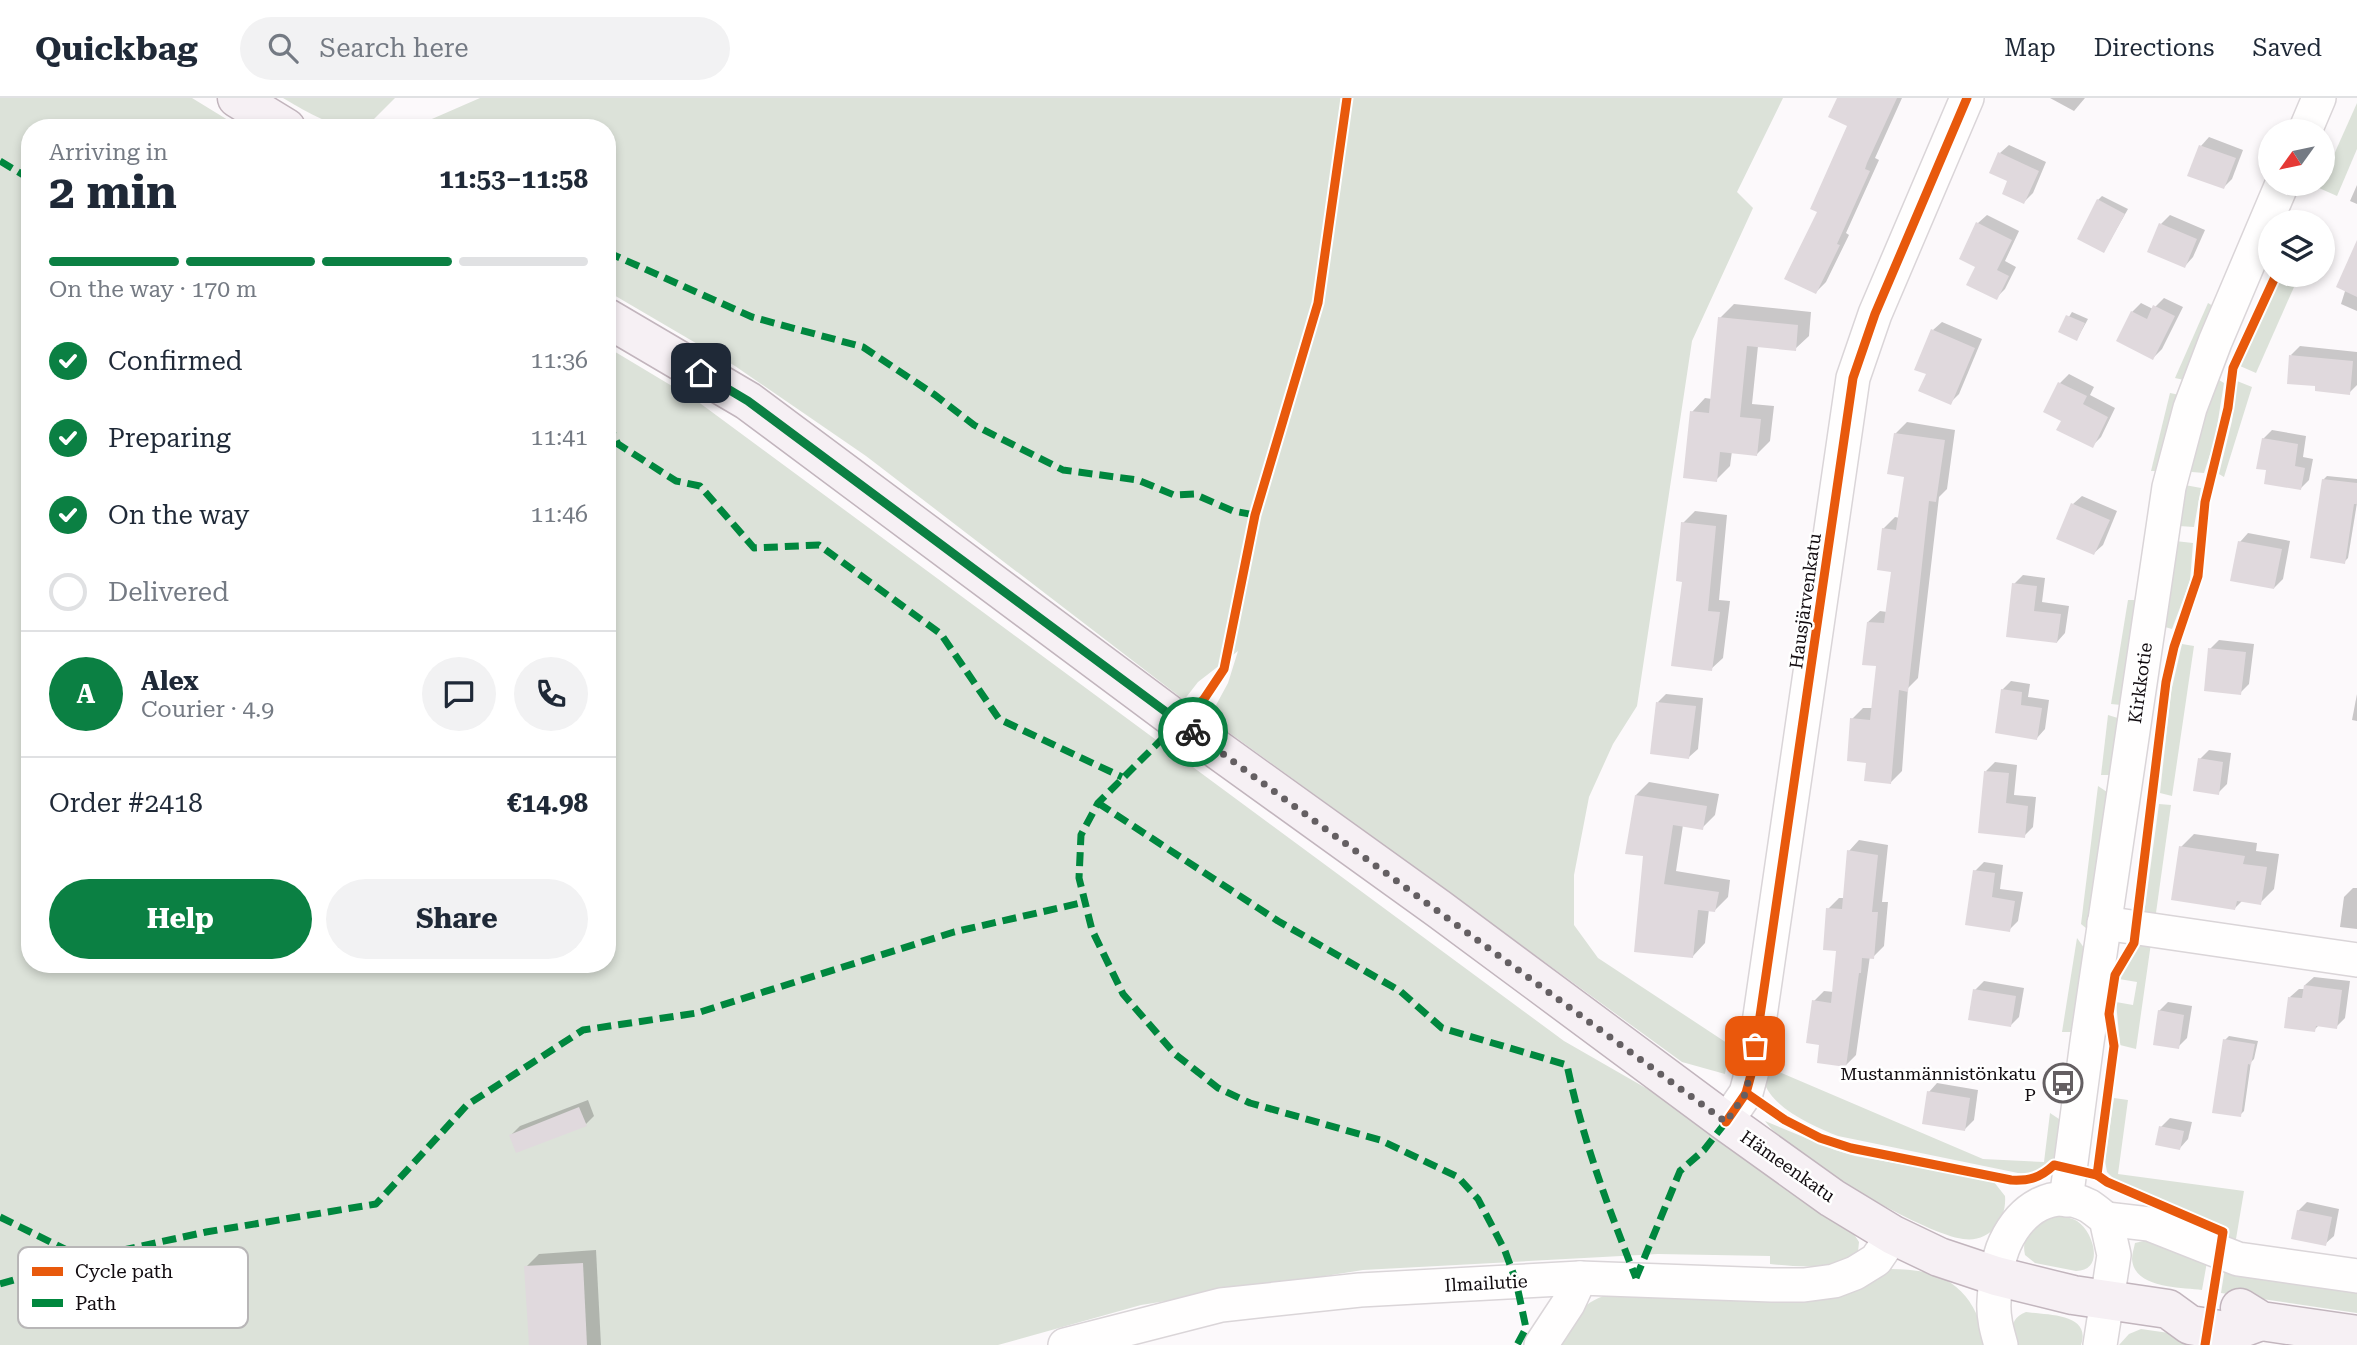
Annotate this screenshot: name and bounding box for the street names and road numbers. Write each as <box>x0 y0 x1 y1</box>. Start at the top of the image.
street label: Hausjärvenkatu <box>1785 532 1825 670</box>
street label: Kirkkotie <box>2124 641 2156 725</box>
street label: Hämeenkatu <box>1737 1126 1839 1206</box>
street label: Ilmailutie <box>1444 1270 1528 1296</box>

